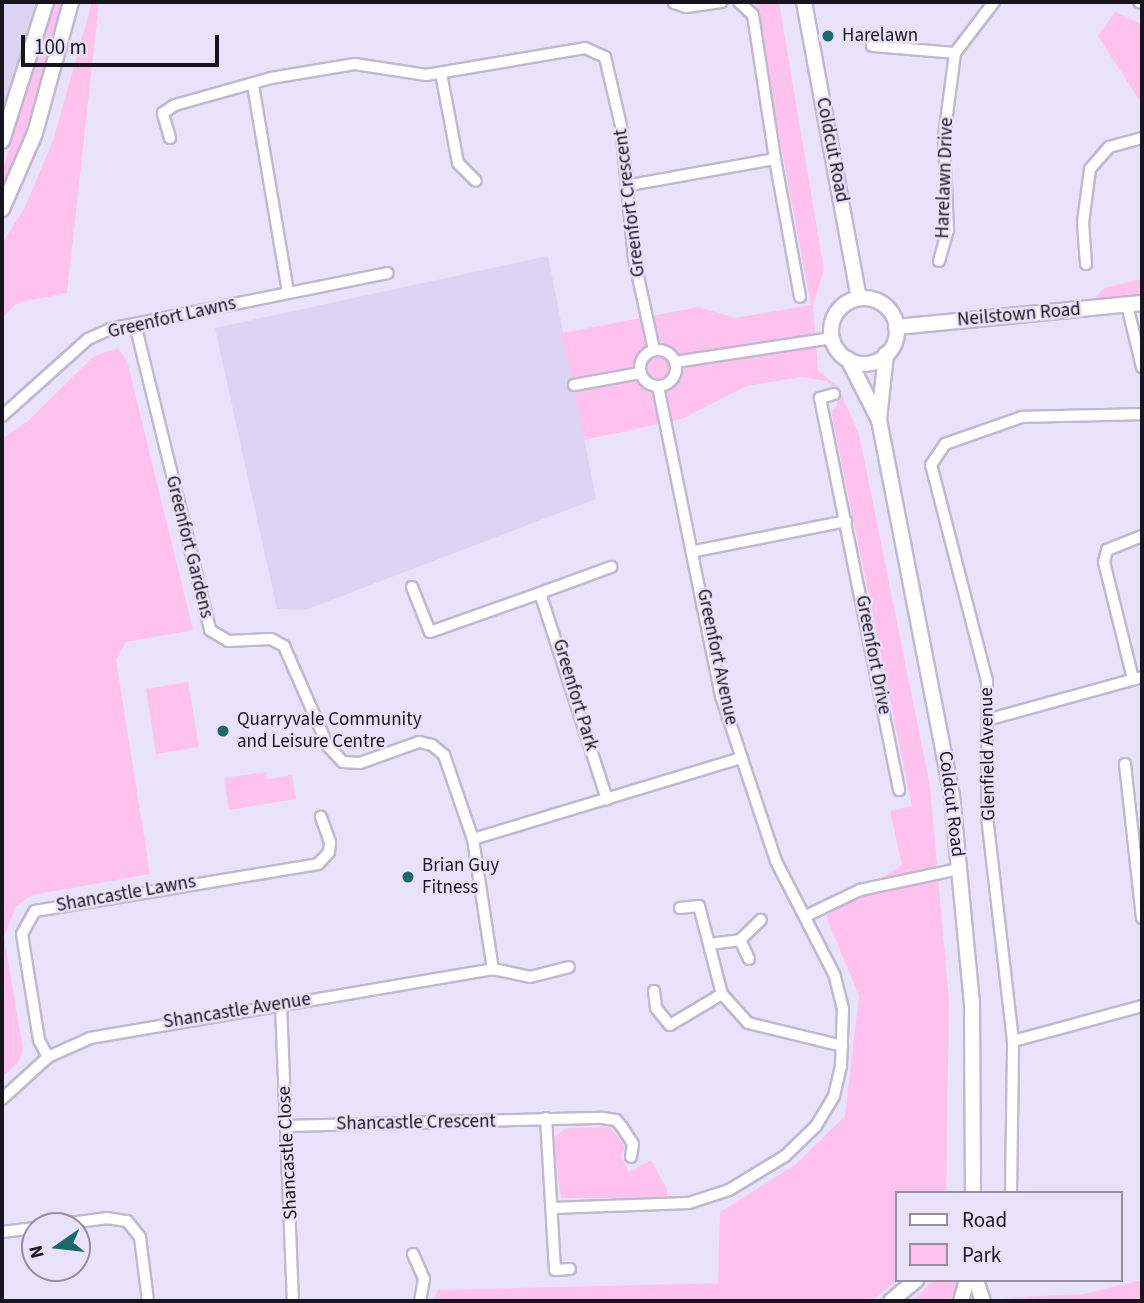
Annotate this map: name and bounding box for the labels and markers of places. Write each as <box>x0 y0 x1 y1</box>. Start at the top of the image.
place label: Harelawn <box>842 25 918 47</box>
marker: Harelawn <box>820 28 836 44</box>
place label: Quarryvale Community and Leisure Centre <box>237 709 422 753</box>
marker: Quarryvale Community and Leisure Centre <box>215 723 231 739</box>
place label: Brian Guy Fitness <box>422 855 499 899</box>
marker: Brian Guy Fitness <box>400 869 416 885</box>

